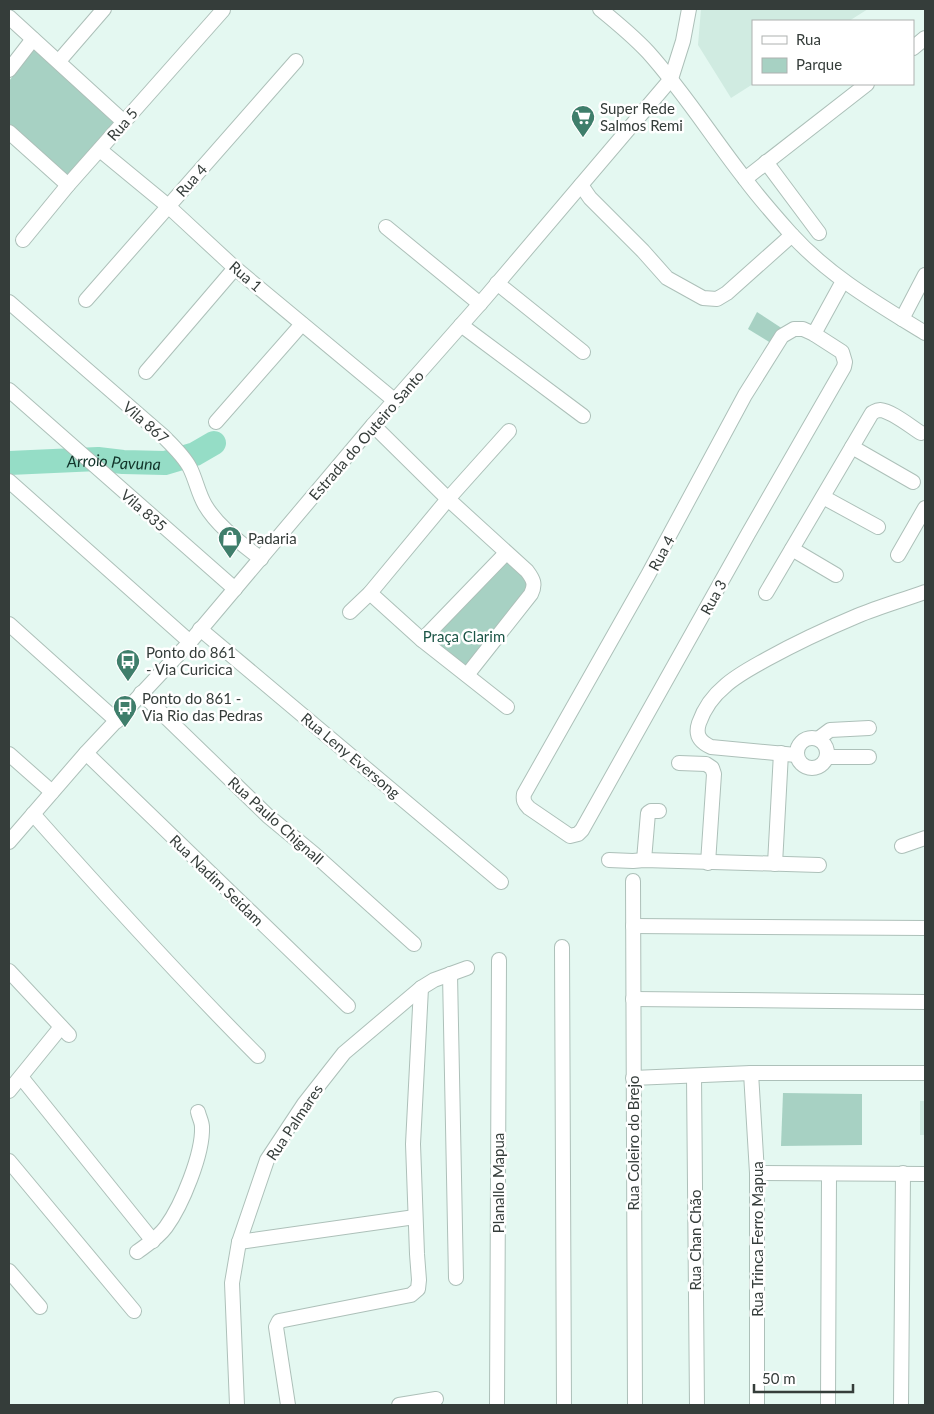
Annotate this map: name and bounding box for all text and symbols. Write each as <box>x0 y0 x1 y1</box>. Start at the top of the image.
legend <box>752 20 914 85</box>
text: Rua <box>796 30 821 48</box>
text: Parque <box>796 55 842 73</box>
place label: Super Rede Salmos Remi <box>600 99 683 134</box>
street label: Rua 5 <box>103 104 141 144</box>
supermarket icon: Super Rede Salmos Remi <box>570 104 596 138</box>
street label: Rua 4 <box>172 160 210 200</box>
street label: Rua 1 <box>226 257 266 295</box>
street label: Estrada do Outeiro Santo <box>305 367 427 503</box>
street label: Vila 867 <box>119 397 173 447</box>
water label: Arroio Pavuna <box>65 449 161 472</box>
street label: Vila 835 <box>117 485 171 535</box>
shop icon: Padaria <box>217 525 243 559</box>
place label: Padaria <box>248 529 297 547</box>
street label: Rua 4 <box>644 532 678 574</box>
street label: Rua 3 <box>696 576 730 618</box>
park label: Praça Clarim <box>423 627 505 645</box>
place label: Ponto do 861 - Via Curicica <box>146 643 236 678</box>
bus stop icon: Ponto do 861 - Via Curicica <box>115 648 141 682</box>
place label: Ponto do 861 - Via Rio das Pedras <box>142 689 263 724</box>
bus stop icon: Ponto do 861 - Via Rio das Pedras <box>112 694 138 728</box>
street label: Rua Leny Eversong <box>298 708 404 802</box>
street label: Rua Paulo Chignall <box>225 773 327 867</box>
street label: Rua Nadim Seidam <box>166 831 268 929</box>
street label: Rua Coleiro do Brejo <box>624 1075 642 1211</box>
street label: Rua Palmares <box>262 1081 326 1163</box>
street label: Planallo Mapua <box>489 1133 507 1233</box>
street label: Rua Trinca Ferro Mapua <box>748 1161 766 1317</box>
street label: Rua Chan Chão <box>686 1189 704 1291</box>
scale bar <box>754 1362 853 1394</box>
text: 50 m <box>762 1369 796 1387</box>

